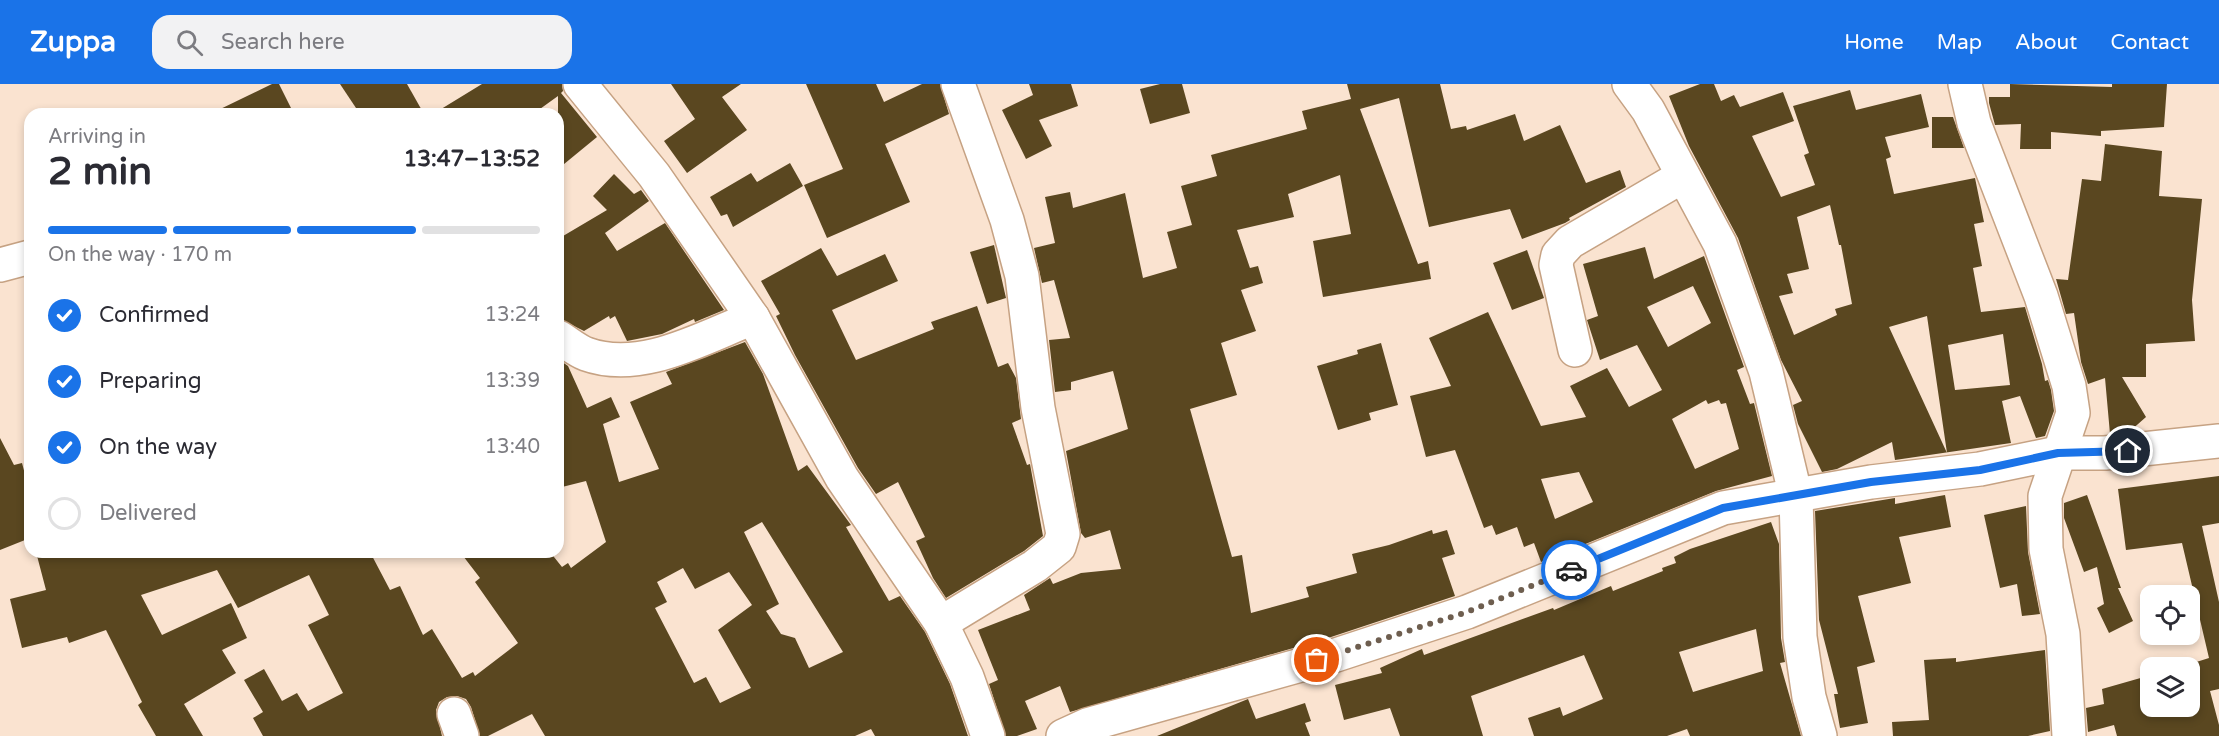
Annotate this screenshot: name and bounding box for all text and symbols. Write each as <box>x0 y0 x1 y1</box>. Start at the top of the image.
search box <box>152 15 572 69</box>
text: Zuppa <box>30 25 116 59</box>
icon: search <box>173 26 206 59</box>
text: Search here <box>221 29 345 55</box>
text: Home <box>1844 30 1904 55</box>
text: Map <box>1937 30 1982 55</box>
text: About <box>2015 30 2077 55</box>
text: Contact <box>2110 30 2189 55</box>
text: Arriving in <box>48 125 146 149</box>
text: 13:47–13:52 <box>403 146 540 172</box>
text: 2 min <box>48 148 152 195</box>
text: On the way · 170 m <box>48 243 232 267</box>
icon: check <box>48 299 81 332</box>
text: Confirmed <box>99 302 209 328</box>
text: 13:24 <box>485 303 540 327</box>
icon: check <box>48 365 81 398</box>
text: Preparing <box>99 368 202 394</box>
text: 13:39 <box>485 369 540 393</box>
pin <box>2102 425 2153 476</box>
icon: check <box>48 431 81 464</box>
text: On the way <box>99 434 217 460</box>
icon: home <box>2111 434 2144 467</box>
text: 13:40 <box>485 435 540 459</box>
text: Delivered <box>99 500 197 526</box>
courier <box>1541 540 1601 600</box>
icon: car <box>1555 554 1588 587</box>
map controls <box>2140 585 2200 717</box>
button: locate <box>2140 585 2200 645</box>
pin <box>1291 634 1342 685</box>
icon: bag <box>1300 643 1333 676</box>
button: layers <box>2140 657 2200 717</box>

